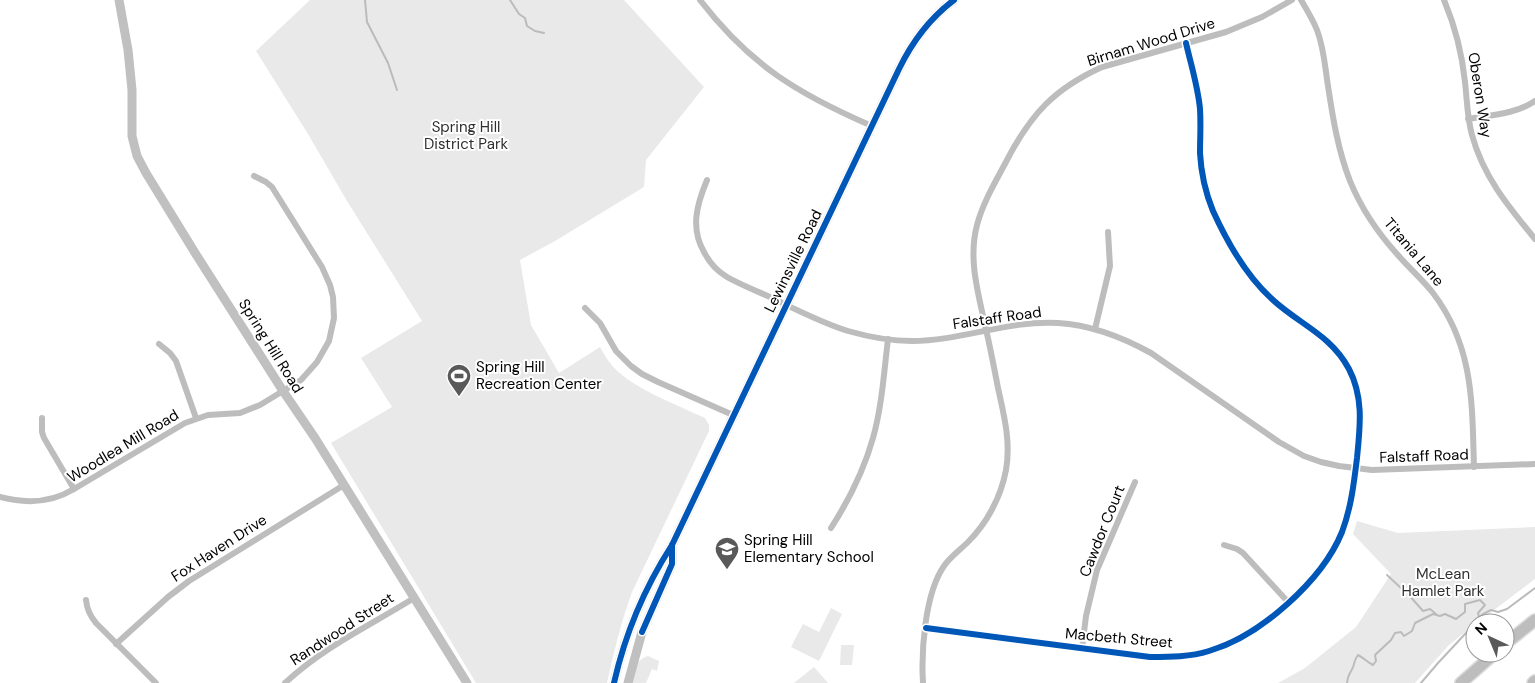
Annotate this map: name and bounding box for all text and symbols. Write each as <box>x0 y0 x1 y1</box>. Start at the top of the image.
street label: Birnam Wood Drive <box>1085 13 1217 71</box>
street label: Oberon Way <box>1463 51 1497 140</box>
park label: Spring Hill District Park <box>424 117 508 154</box>
street label: Lewinsville Road <box>759 206 827 316</box>
street label: Titania Lane <box>1379 214 1449 290</box>
street label: Spring Hill Road <box>234 295 308 397</box>
street label: Falstaff Road <box>951 302 1043 334</box>
place label: Spring Hill Recreation Center <box>476 357 602 394</box>
sports icon: Spring Hill Recreation Center <box>446 363 472 397</box>
street label: Woodlea Mill Road <box>64 405 182 487</box>
street label: Falstaff Road <box>1379 444 1469 468</box>
street label: Cawdor Court <box>1074 482 1130 580</box>
street label: Fox Haven Drive <box>167 510 271 586</box>
place label: Spring Hill Elementary School <box>744 530 874 567</box>
school or university icon: Spring Hill Elementary School <box>714 536 740 570</box>
park label: McLean Hamlet Park <box>1402 564 1485 601</box>
street label: Randwood Street <box>286 588 398 670</box>
north arrow <box>1465 613 1515 663</box>
text: N <box>1471 619 1491 639</box>
street label: Macbeth Street <box>1064 623 1174 653</box>

